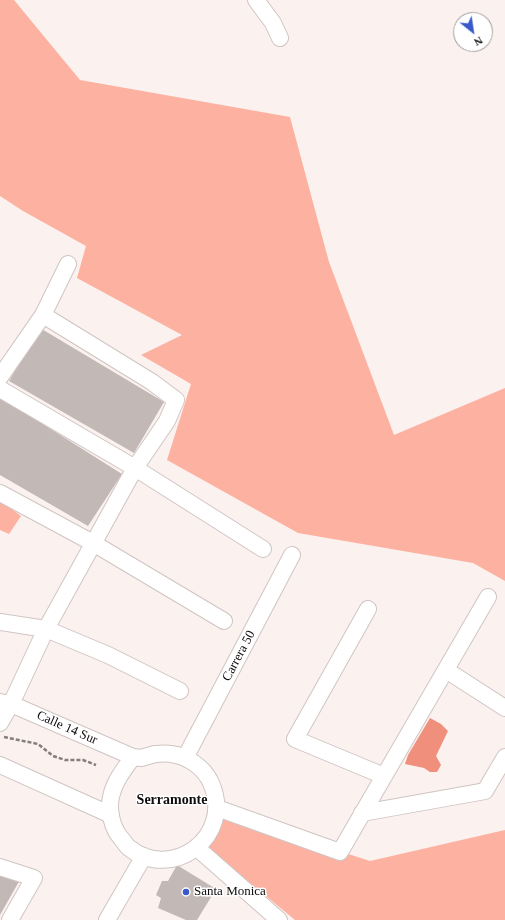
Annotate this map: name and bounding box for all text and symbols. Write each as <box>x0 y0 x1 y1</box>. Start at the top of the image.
north arrow <box>453 12 493 52</box>
text: N <box>472 34 485 49</box>
street label: Carrera 50 <box>219 628 259 684</box>
street label: Calle 14 Sur <box>34 708 100 748</box>
district label: Serramonte <box>137 792 207 808</box>
place label: Santa Monica <box>194 884 266 900</box>
marker: Santa Monica <box>181 887 191 897</box>

